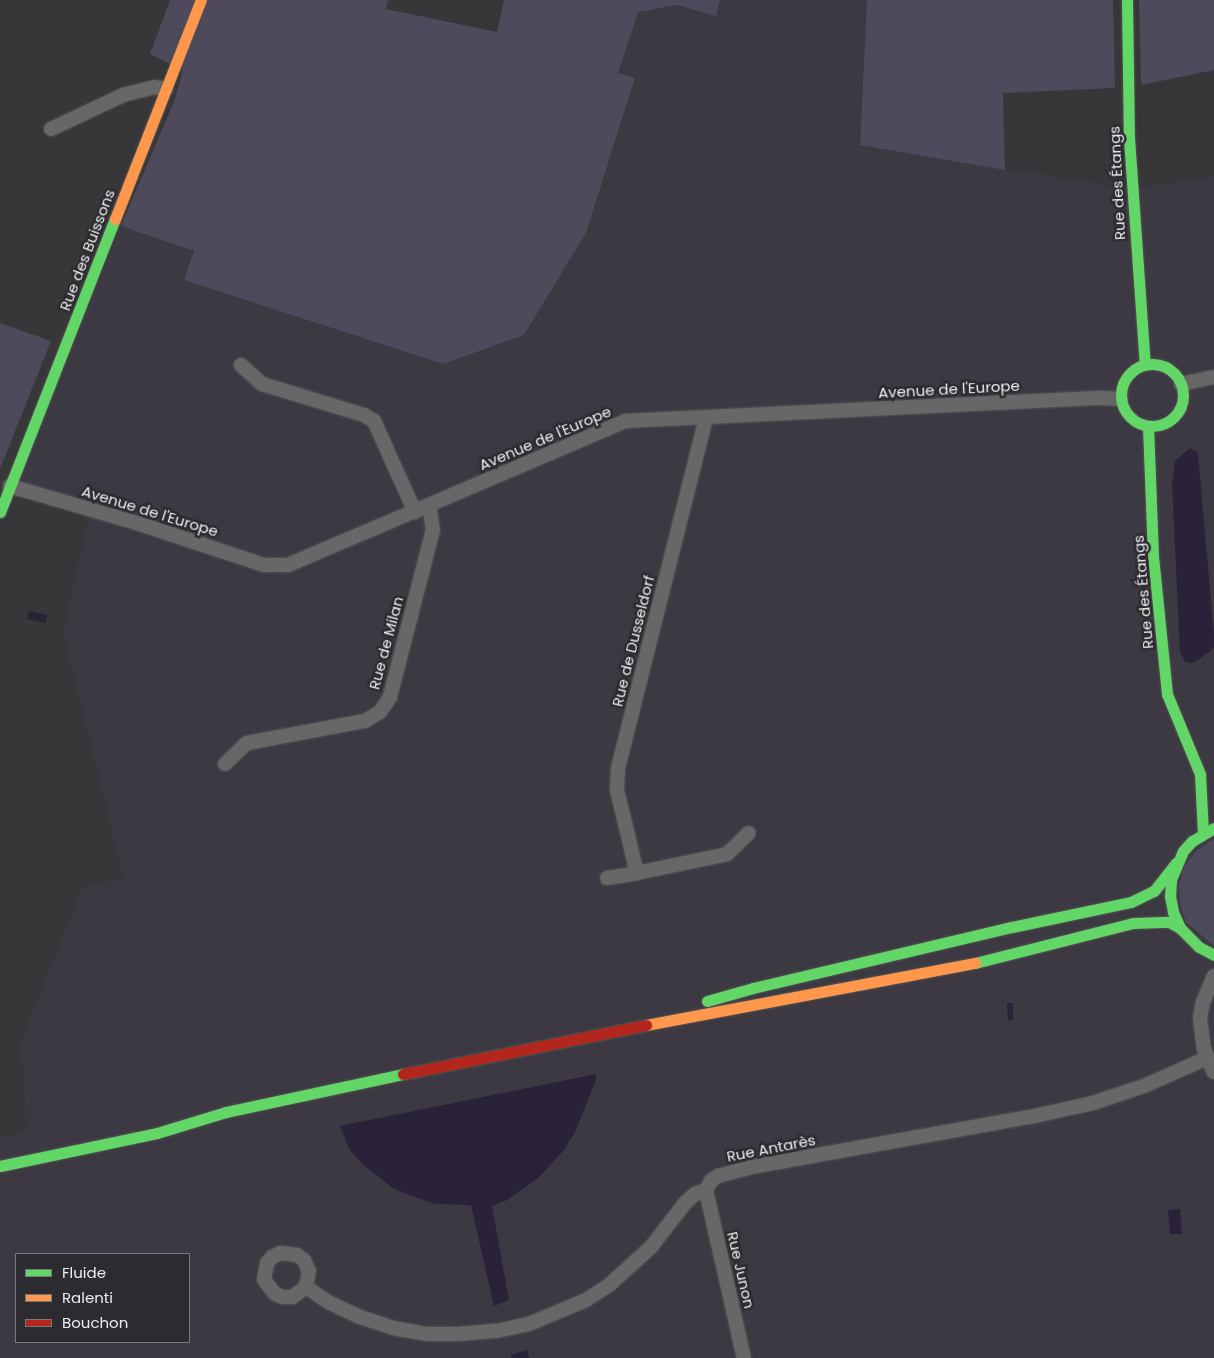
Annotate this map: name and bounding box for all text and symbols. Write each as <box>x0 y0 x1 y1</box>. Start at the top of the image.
street label: Rue des Étangs <box>1105 126 1129 240</box>
street label: Rue des Buissons <box>56 187 118 313</box>
street label: Avenue de l'Europe <box>878 376 1020 402</box>
street label: Avenue de l'Europe <box>476 402 614 474</box>
street label: Avenue de l'Europe <box>80 482 220 540</box>
street label: Rue des Étangs <box>1129 534 1157 650</box>
street label: Rue de Dusseldorf <box>608 574 658 708</box>
street label: Rue de Milan <box>365 595 407 691</box>
street label: Rue Antarès <box>725 1131 817 1165</box>
street label: Rue Junon <box>723 1230 759 1310</box>
legend <box>15 1253 190 1343</box>
text: Fluide <box>62 1262 106 1283</box>
text: Ralenti <box>62 1287 113 1308</box>
text: Bouchon <box>62 1312 128 1333</box>

